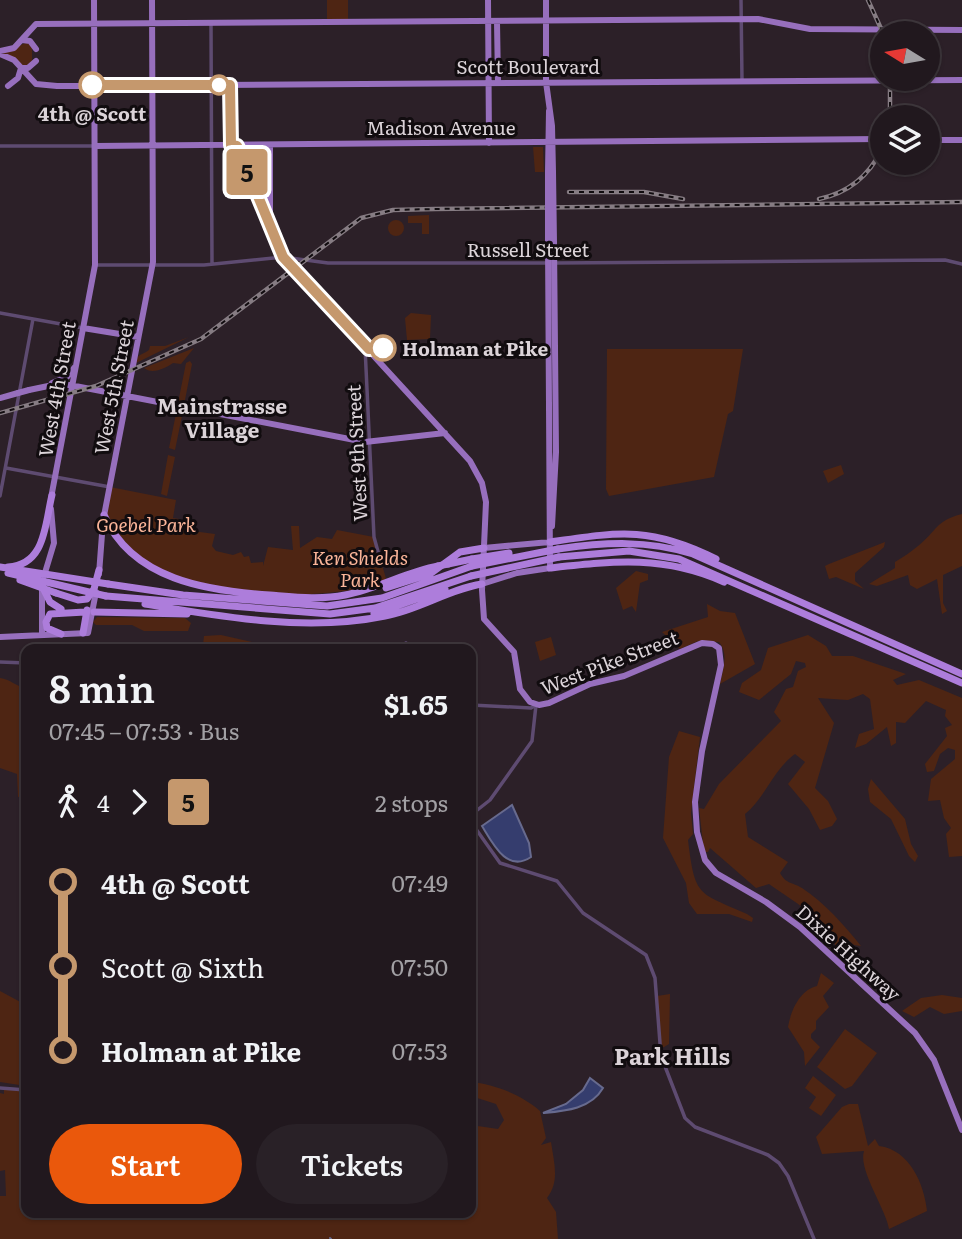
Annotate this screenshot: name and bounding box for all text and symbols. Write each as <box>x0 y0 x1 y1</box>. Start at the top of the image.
north arrow <box>870 21 940 91</box>
map controls <box>870 21 940 175</box>
street label: Scott Boulevard <box>456 52 600 80</box>
marker: 4th @ Scott <box>79 72 105 98</box>
unlabelled marker <box>209 75 229 95</box>
place label: 4th @ Scott <box>38 99 147 127</box>
button: layers <box>870 105 940 175</box>
street label: Madison Avenue <box>366 113 516 141</box>
line badge: 5 <box>224 149 270 195</box>
text: 5 <box>240 154 254 189</box>
street label: Russell Street <box>467 235 590 263</box>
street label: West 5th Street <box>86 317 140 457</box>
street label: West 4th Street <box>30 319 82 459</box>
place label: Holman at Pike <box>402 334 549 362</box>
marker: Holman at Pike <box>370 335 396 361</box>
street label: West 9th Street <box>338 384 374 522</box>
district label: Mainstrasse Village <box>157 389 287 444</box>
park label: Goebel Park <box>96 510 197 538</box>
park label: Ken Shields Park <box>312 543 408 593</box>
street label: West Pike Street <box>536 623 682 701</box>
text: 8 min <box>49 658 155 715</box>
text: $1.65 <box>384 684 448 723</box>
text: 07:45 – 07:53 · Bus <box>49 713 239 747</box>
icon: walk <box>49 783 87 821</box>
icon: forward <box>120 783 158 821</box>
text: 5 <box>182 784 195 819</box>
text: 4 <box>97 785 110 819</box>
text: 2 stops <box>375 785 448 819</box>
text: 4th @ Scott <box>101 863 250 902</box>
text: 07:49 <box>392 865 448 899</box>
street label: Dixie Highway <box>790 897 908 1007</box>
text: Scott @ Sixth <box>101 947 264 986</box>
text: 07:50 <box>391 949 448 983</box>
text: Holman at Pike <box>101 1031 301 1070</box>
text: 07:53 <box>392 1033 448 1067</box>
district label: Park Hills <box>614 1038 730 1072</box>
button: Start <box>49 1124 242 1204</box>
button: Tickets <box>256 1124 448 1204</box>

